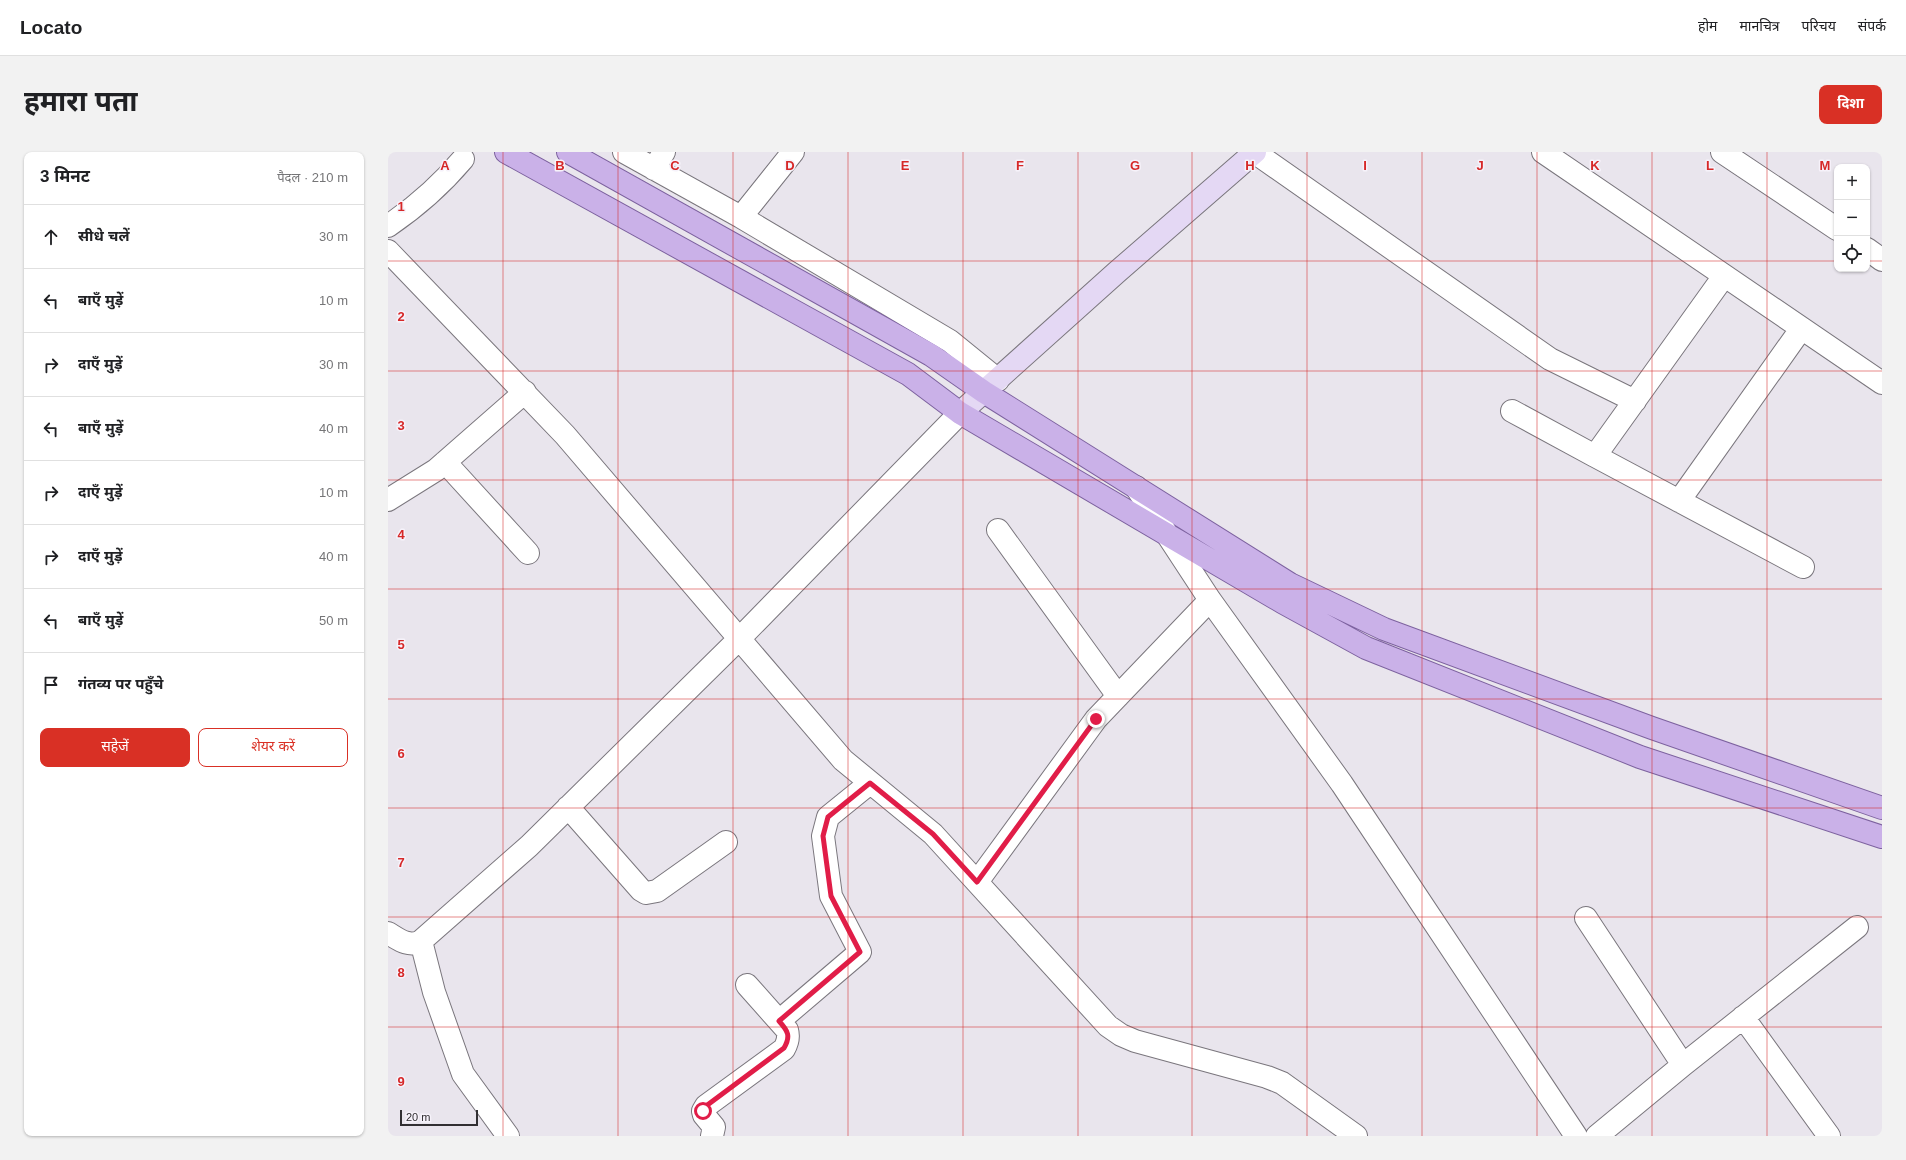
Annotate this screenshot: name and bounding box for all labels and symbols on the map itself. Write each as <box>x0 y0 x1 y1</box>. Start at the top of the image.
text: A <box>440 158 450 173</box>
text: B <box>555 158 565 173</box>
text: C <box>670 158 680 173</box>
text: D <box>785 158 795 173</box>
text: E <box>901 158 910 173</box>
text: F <box>1016 158 1024 173</box>
text: G <box>1130 158 1140 173</box>
text: H <box>1245 158 1255 173</box>
text: I <box>1363 158 1367 173</box>
text: J <box>1476 158 1484 173</box>
text: K <box>1590 158 1600 173</box>
text: L <box>1706 158 1714 173</box>
text: M <box>1820 158 1830 173</box>
text: 1 <box>397 199 405 214</box>
text: 2 <box>397 309 405 324</box>
text: 3 <box>397 418 405 433</box>
text: 4 <box>397 527 405 542</box>
text: 5 <box>397 637 405 652</box>
route end <box>1087 710 1105 728</box>
text: 6 <box>397 746 405 761</box>
text: 7 <box>397 855 405 870</box>
text: 8 <box>397 965 405 980</box>
text: 9 <box>397 1074 405 1089</box>
route start <box>694 1102 712 1120</box>
scale bar <box>400 1108 478 1127</box>

